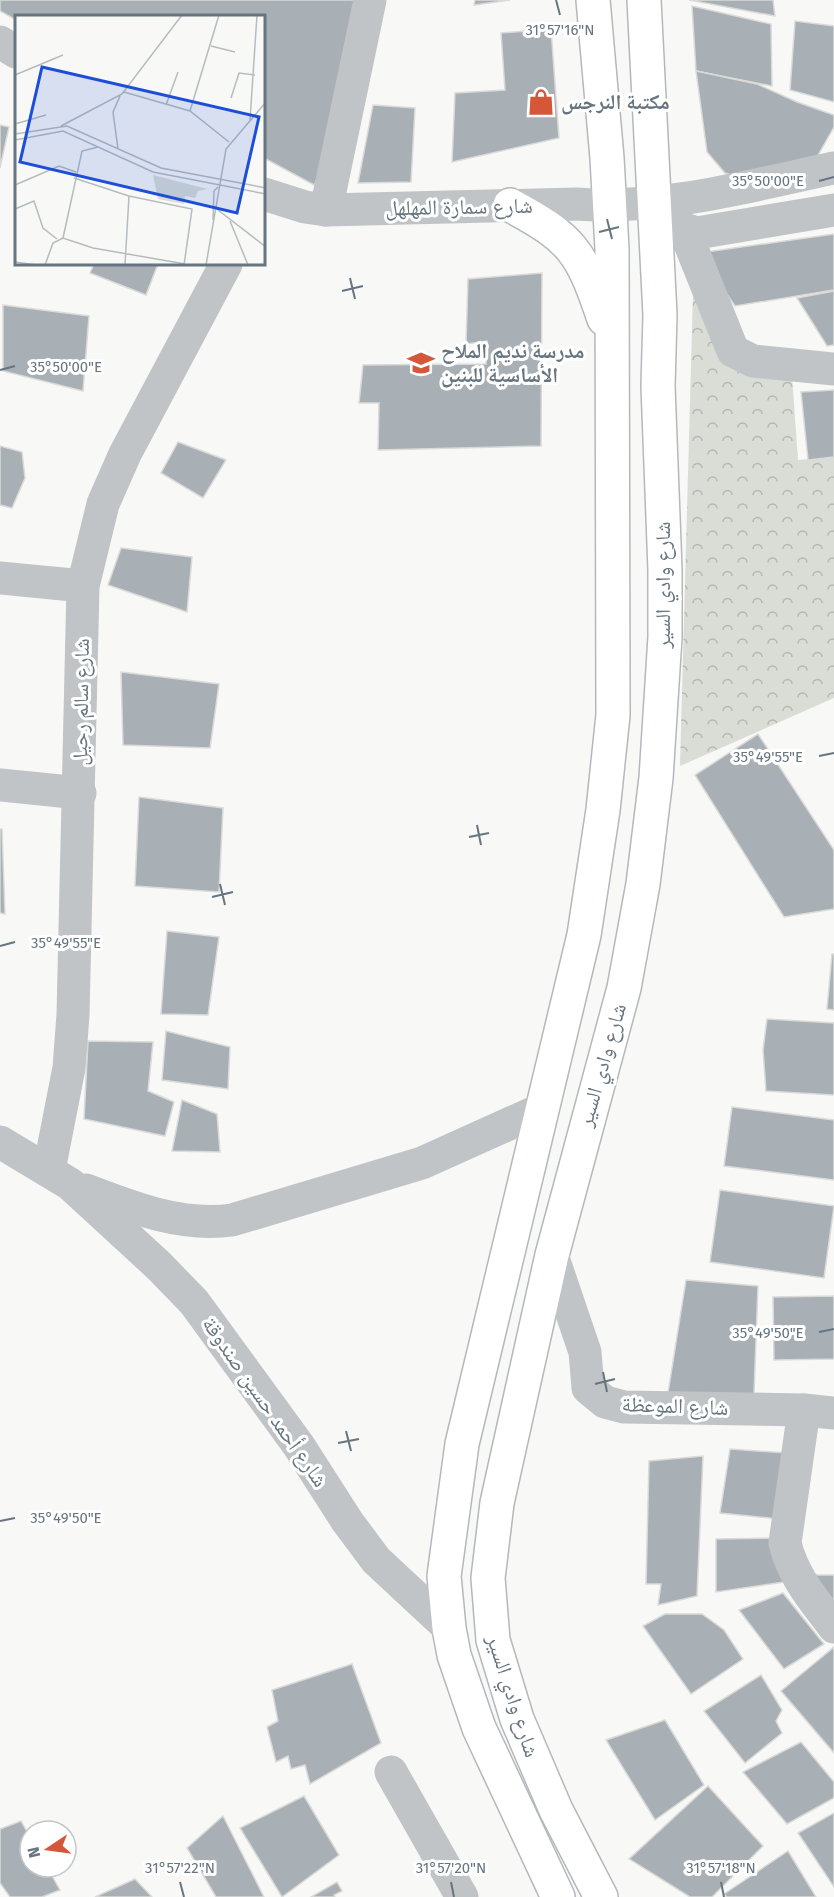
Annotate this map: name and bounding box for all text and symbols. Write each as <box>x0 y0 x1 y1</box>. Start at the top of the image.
inset map <box>15 15 266 266</box>
text: 31°57'16"N <box>525 21 595 39</box>
shop icon: مكتبة النرجس <box>526 87 556 117</box>
place label: مكتبة النرجس <box>561 89 670 115</box>
text: 35°50'00"E <box>732 172 804 190</box>
street label: شارع سمارة المهلهل <box>385 193 533 221</box>
place label: مدرسة نديم الملاح الأساسية للبنين <box>441 338 585 388</box>
school or university icon: مدرسة نديم الملاح الأساسية للبنين <box>406 348 436 378</box>
text: 35°50'00"E <box>30 358 102 376</box>
street label: شارع وادي السير <box>650 522 679 649</box>
street label: شارع سالم رحيل <box>67 638 96 766</box>
text: 35°49'55"E <box>733 748 803 766</box>
text: 35°49'55"E <box>31 934 101 952</box>
street label: شارع وادي السير <box>572 1000 635 1131</box>
street label: شارع أحمد حسين صندوقة <box>197 1312 333 1492</box>
text: 35°49'50"E <box>732 1324 804 1342</box>
street label: شارع الموعظة <box>621 1391 729 1421</box>
text: 35°49'50"E <box>30 1509 102 1527</box>
street label: شارع وادي السير <box>478 1631 545 1761</box>
north arrow <box>18 1819 78 1879</box>
text: N <box>23 1845 44 1860</box>
text: 31°57'22"N <box>145 1859 215 1877</box>
text: 31°57'20"N <box>416 1859 486 1877</box>
text: 31°57'18"N <box>686 1859 756 1877</box>

